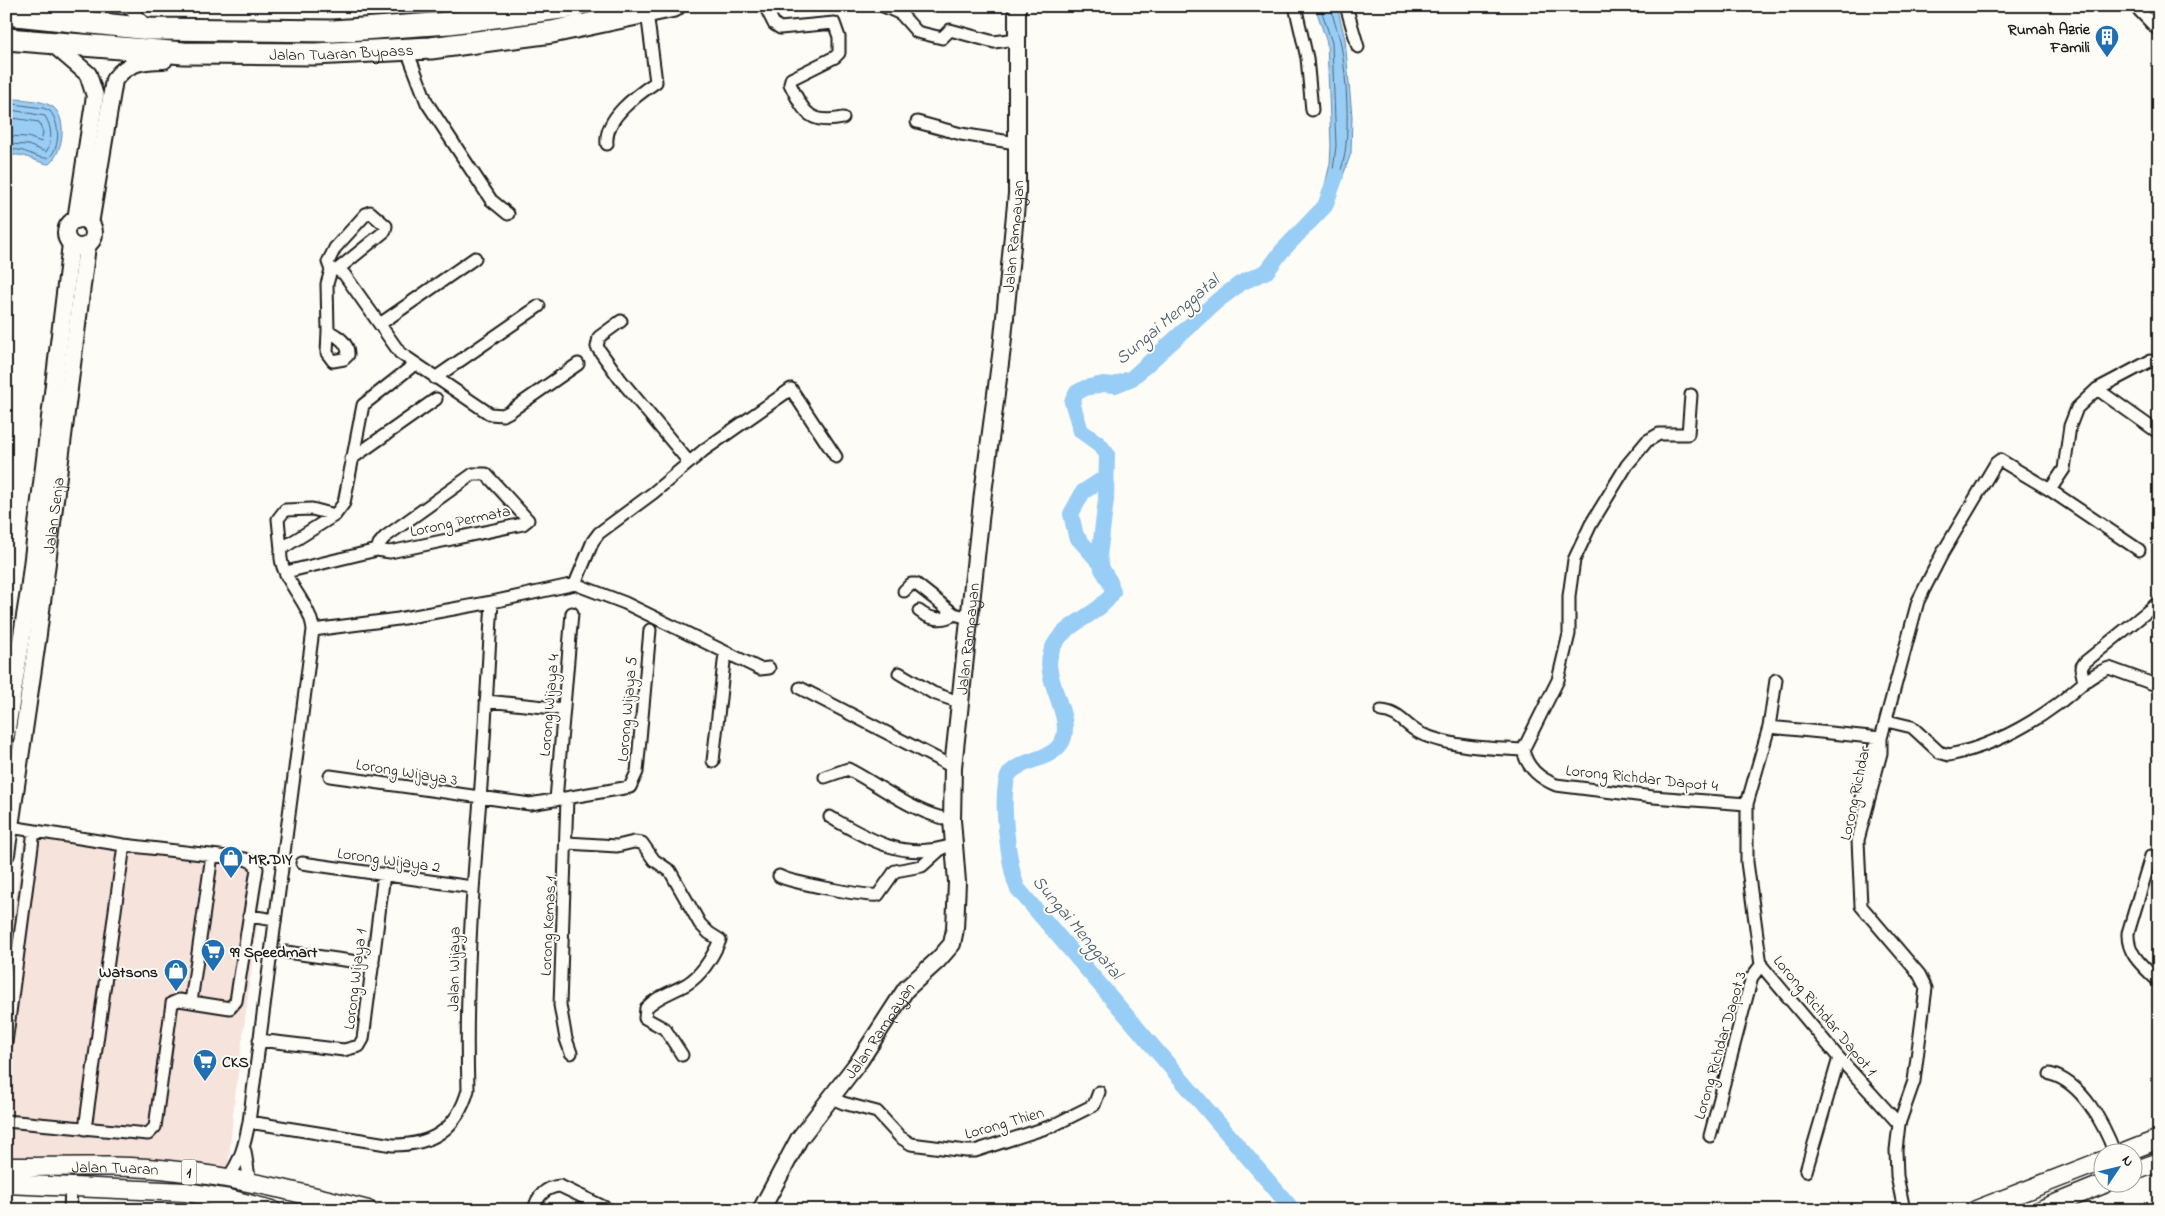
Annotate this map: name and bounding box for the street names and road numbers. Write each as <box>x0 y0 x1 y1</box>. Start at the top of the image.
street label: Jalan Tuaran Bypass <box>269 39 414 68</box>
street label: Jalan Rampayan <box>997 180 1031 294</box>
street label: Jalan Senja <box>38 476 72 555</box>
street label: Lorong Permata <box>408 500 513 544</box>
street label: Jalan Rampayan <box>951 582 987 696</box>
street label: Lorong Wijaya 4 <box>534 653 566 757</box>
street label: Lorong Wijaya 5 <box>611 656 645 763</box>
street label: Lorong Richdar <box>1834 744 1878 843</box>
street label: Lorong Wijaya 3 <box>354 753 459 793</box>
street label: Lorong Richdar Dapot 4 <box>1564 759 1720 799</box>
street label: Lorong Wijaya 2 <box>336 842 442 880</box>
street label: Lorong Kemas 1 <box>534 876 564 977</box>
street label: Jalan Wijaya <box>442 926 468 1012</box>
street label: Lorong Wijaya 1 <box>338 928 374 1031</box>
street label: Lorong Richdar Dapot 1 <box>1767 951 1882 1082</box>
street label: Lorong Richdar Dapot 3 <box>1688 969 1754 1122</box>
street label: Jalan Rampayan <box>840 977 921 1085</box>
street label: Lorong Thien <box>962 1101 1047 1147</box>
street label: Jalan Tuaran <box>71 1156 159 1183</box>
road number: 1 <box>182 1160 196 1184</box>

